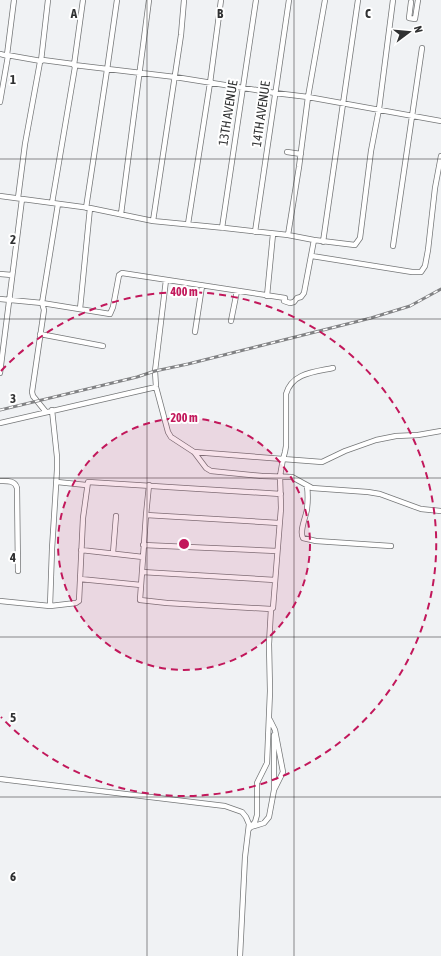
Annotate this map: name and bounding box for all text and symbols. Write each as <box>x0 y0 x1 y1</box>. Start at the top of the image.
text: A <box>70 6 78 21</box>
text: B <box>217 6 224 21</box>
text: C <box>365 6 371 21</box>
north arrow <box>389 12 429 52</box>
text: N <box>412 24 425 34</box>
text: 1 <box>10 72 16 87</box>
street label: 13TH AVENUE <box>215 79 241 147</box>
street label: 14TH AVENUE <box>249 80 273 148</box>
text: 2 <box>10 232 16 247</box>
text: 400 m <box>169 285 198 299</box>
text: 3 <box>10 391 16 406</box>
text: 200 m <box>170 411 198 425</box>
centre of rings <box>177 537 191 551</box>
text: 4 <box>9 550 16 565</box>
text: 5 <box>10 710 16 725</box>
text: 6 <box>10 869 16 884</box>

